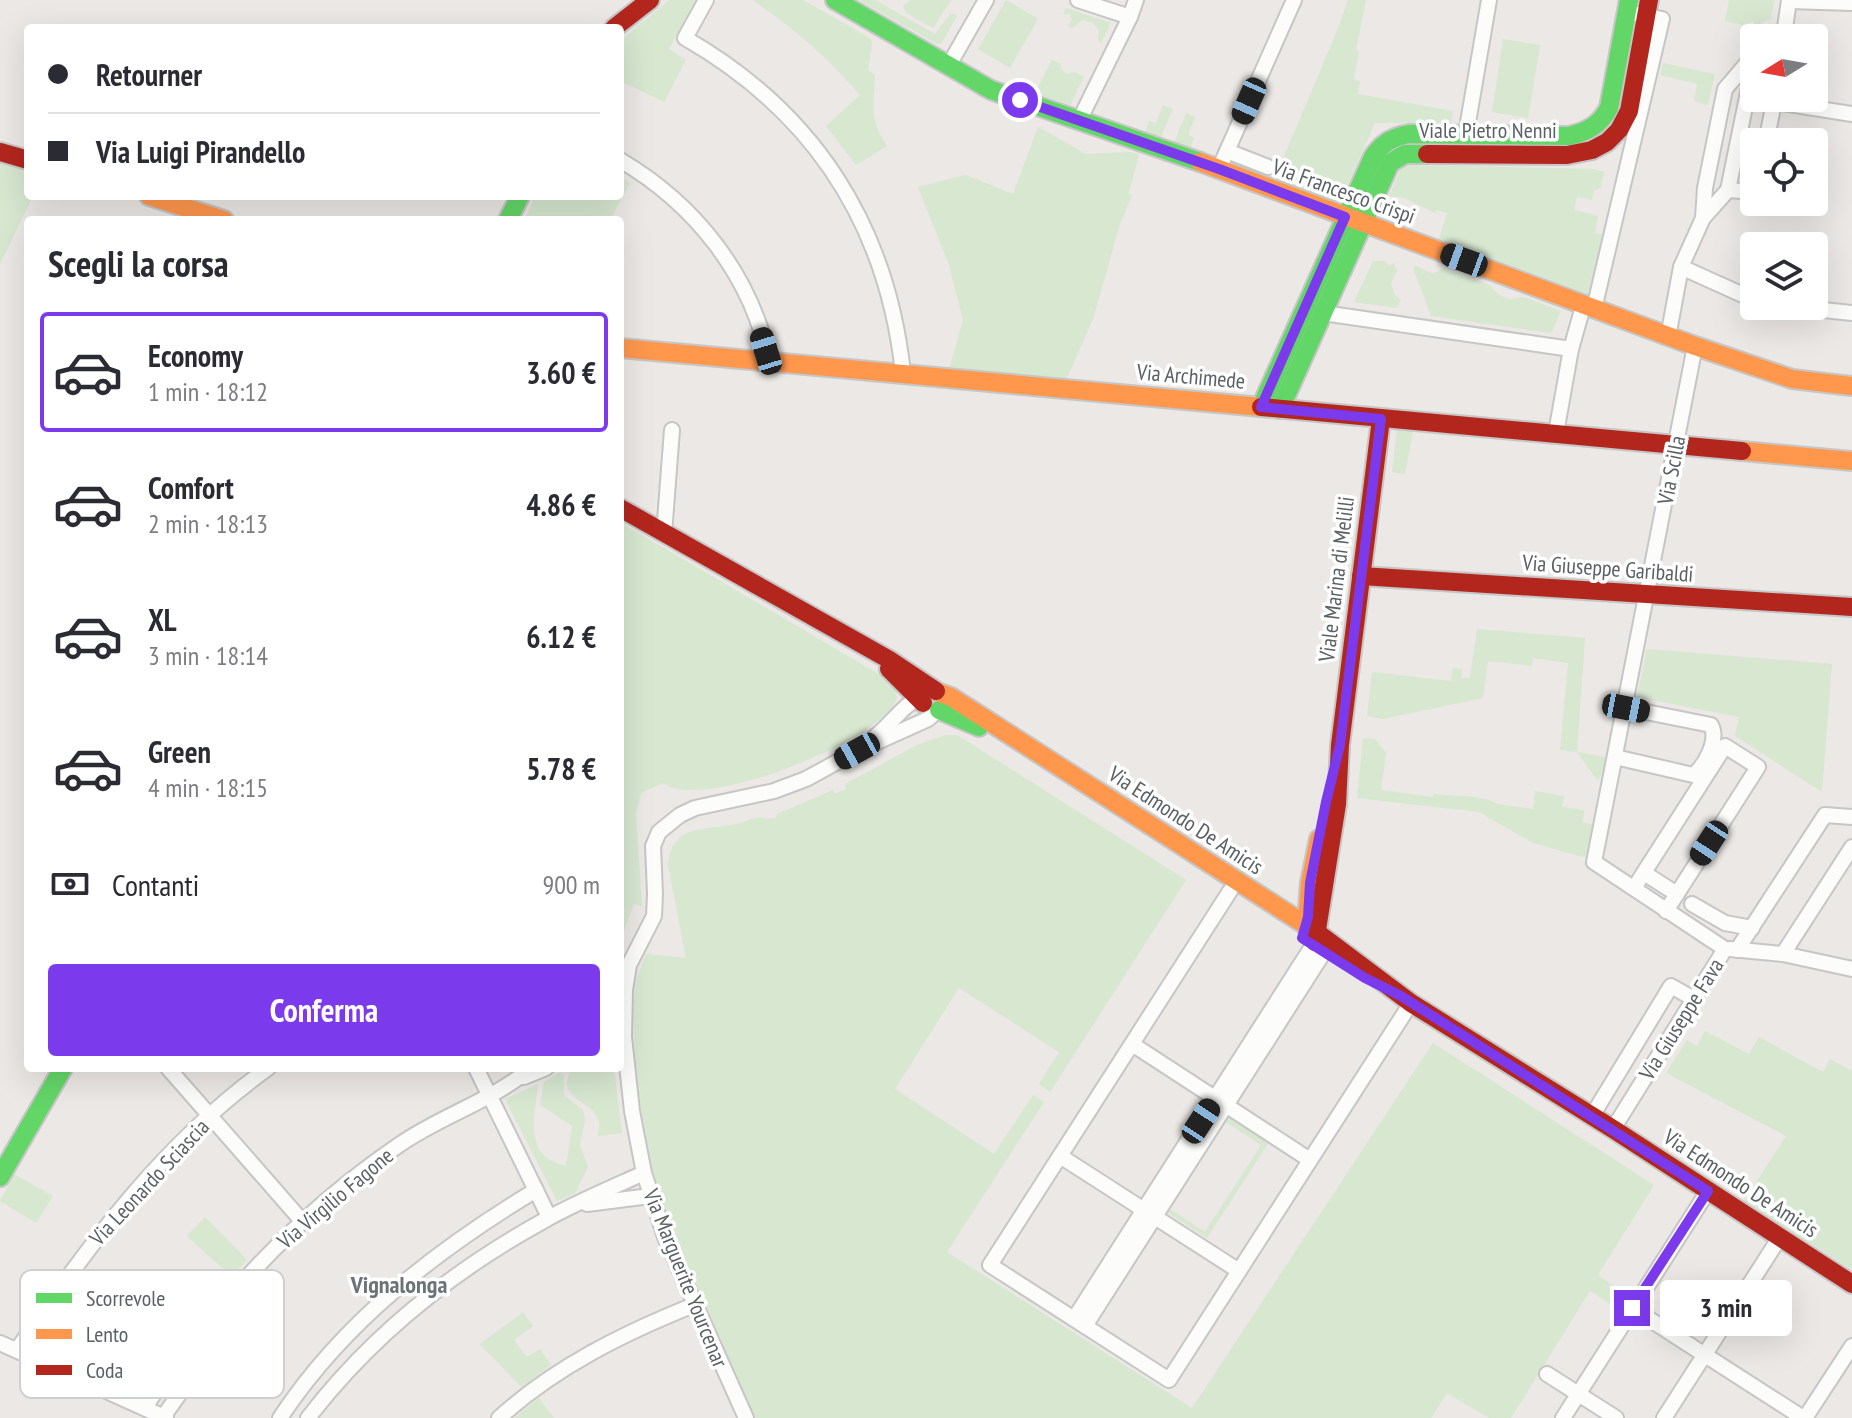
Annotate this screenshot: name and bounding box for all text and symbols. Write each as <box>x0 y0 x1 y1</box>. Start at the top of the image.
north arrow <box>1740 24 1828 112</box>
map controls <box>1740 24 1828 320</box>
text: Retourner <box>96 55 202 94</box>
car <box>1228 74 1270 128</box>
route start <box>1002 82 1038 118</box>
street label: Viale Pietro Nenni <box>1418 116 1557 144</box>
button: locate <box>1740 128 1828 216</box>
text: Via Luigi Pirandello <box>96 132 305 171</box>
street label: Via Francesco Crispi <box>1268 152 1419 230</box>
button: layers <box>1740 232 1828 320</box>
text: Scegli la corsa <box>48 240 229 287</box>
car <box>1437 241 1491 279</box>
car <box>748 325 784 377</box>
icon: car <box>52 336 124 408</box>
text: Economy <box>148 336 243 375</box>
text: 3.60 € <box>526 353 596 392</box>
street label: Via Archimede <box>1135 357 1246 395</box>
text: 1 min · 18:12 <box>148 375 268 408</box>
street label: Via Scilla <box>1650 433 1691 508</box>
icon: car <box>52 468 124 540</box>
text: Comfort <box>148 468 234 507</box>
text: 4.86 € <box>526 485 596 524</box>
street label: Viale Marina di Melilli <box>1312 495 1360 664</box>
text: 2 min · 18:13 <box>148 507 268 540</box>
street label: Via Giuseppe Garibaldi <box>1521 548 1694 588</box>
icon: car <box>52 600 124 672</box>
text: XL <box>148 600 177 639</box>
text: 6.12 € <box>526 617 596 656</box>
text: 3 min · 18:14 <box>148 639 268 672</box>
car <box>1600 692 1652 724</box>
car <box>830 729 884 773</box>
icon: car <box>52 732 124 804</box>
text: Green <box>148 732 211 771</box>
text: 5.78 € <box>526 749 596 788</box>
street label: Via Edmondo De Amicis <box>1103 759 1269 880</box>
text: 4 min · 18:15 <box>148 771 268 804</box>
car <box>1686 816 1732 870</box>
icon: cash <box>48 862 92 906</box>
text: Contanti <box>112 865 199 904</box>
text: 900 m <box>542 868 600 901</box>
street label: Via Giuseppe Fava <box>1632 953 1729 1086</box>
button: Conferma <box>48 964 600 1056</box>
car <box>1178 1094 1224 1148</box>
street label: Via Leonardo Sciascia <box>83 1113 215 1252</box>
street label: Via Edmondo De Amicis <box>1658 1122 1824 1243</box>
street label: Via Virgilio Fagone <box>271 1141 399 1255</box>
street label: Via Marguerite Yourcenar <box>637 1184 735 1371</box>
district label: Vignalonga <box>350 1269 447 1300</box>
legend <box>20 1270 284 1398</box>
callout: 3 min <box>1660 1280 1792 1336</box>
text: Scorrevole <box>86 1284 165 1312</box>
route end <box>1614 1290 1650 1326</box>
text: 3 min <box>1700 1291 1752 1324</box>
text: Lento <box>86 1320 128 1348</box>
text: Coda <box>86 1356 123 1384</box>

